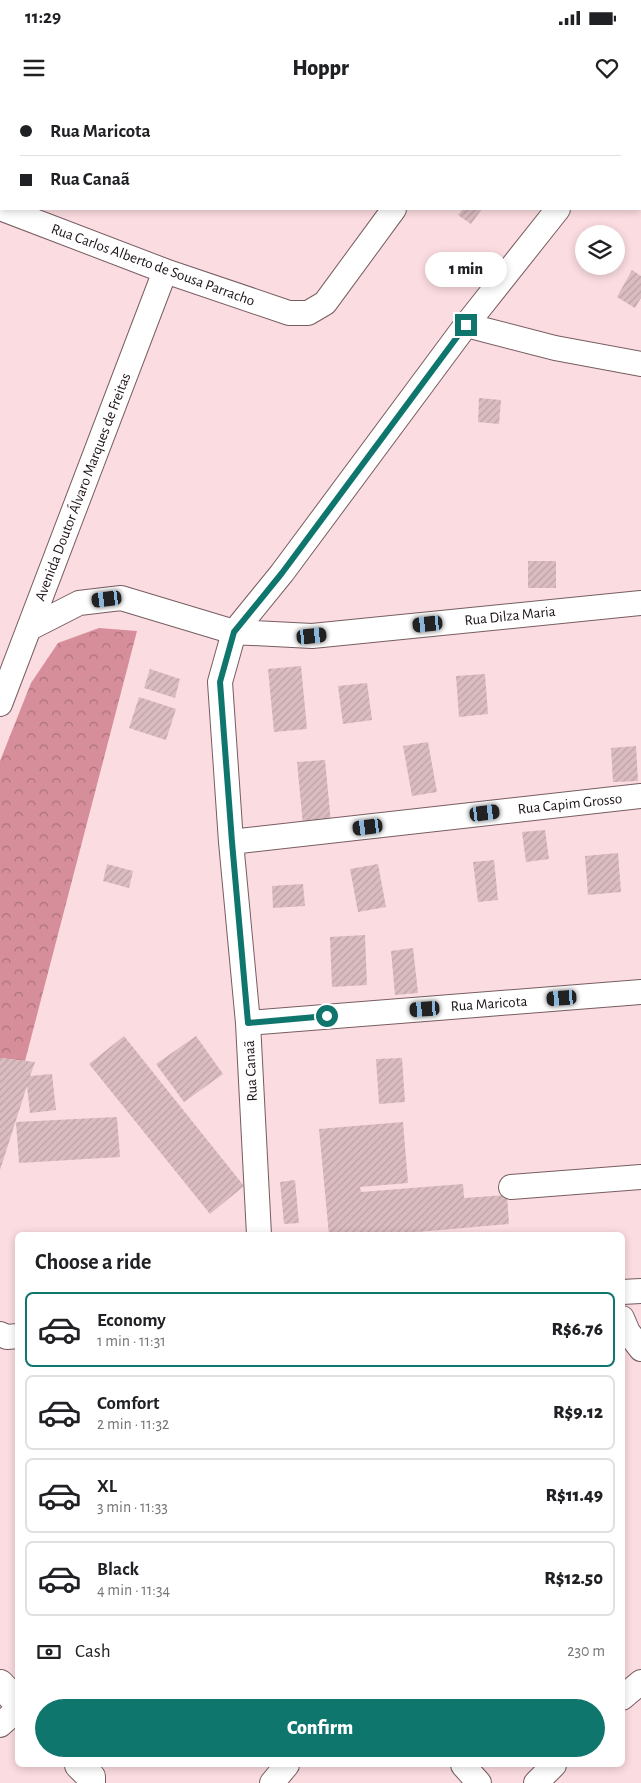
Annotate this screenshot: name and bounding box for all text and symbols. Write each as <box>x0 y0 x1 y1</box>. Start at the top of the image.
text: 11:29 <box>25 8 61 27</box>
icon: menu <box>20 54 48 82</box>
icon: heart <box>593 54 621 82</box>
text: Hoppr <box>292 57 349 79</box>
text: Rua Maricota <box>50 122 151 141</box>
text: Rua Canaã <box>50 170 130 189</box>
street label: Rua Carlos Alberto de Sousa Parracho <box>49 221 257 309</box>
map controls <box>575 225 625 275</box>
button: layers <box>575 225 625 275</box>
callout: 1 min <box>425 252 507 288</box>
text: 1 min <box>449 261 483 277</box>
route end <box>455 314 477 336</box>
street label: Avenida Doutor Álvaro Marques de Freitas <box>31 370 134 603</box>
car <box>91 590 122 608</box>
street label: Rua Dilza Maria <box>464 604 556 628</box>
car <box>412 615 443 633</box>
car <box>296 627 327 645</box>
street label: Rua Capim Grosso <box>517 791 623 817</box>
car <box>469 804 500 822</box>
car <box>352 818 383 836</box>
car <box>546 989 577 1007</box>
street label: Rua Maricota <box>450 994 528 1014</box>
car <box>409 1000 440 1018</box>
route start <box>316 1005 338 1027</box>
street label: Rua Canaã <box>242 1040 260 1102</box>
text: Choose a ride <box>35 1251 151 1273</box>
icon: car <box>37 1307 82 1352</box>
text: Economy <box>97 1311 166 1330</box>
text: R$6.76 <box>551 1320 603 1339</box>
text: 1 min · 11:31 <box>97 1333 166 1349</box>
icon: car <box>37 1390 82 1435</box>
text: Comfort <box>97 1394 159 1413</box>
text: R$9.12 <box>553 1403 603 1422</box>
text: 2 min · 11:32 <box>97 1416 169 1432</box>
icon: car <box>37 1473 82 1518</box>
text: XL <box>97 1477 117 1496</box>
text: R$11.49 <box>545 1486 603 1505</box>
text: 3 min · 11:33 <box>97 1499 168 1515</box>
icon: car <box>37 1556 82 1601</box>
text: Black <box>97 1560 139 1579</box>
text: R$12.50 <box>544 1569 603 1588</box>
text: 4 min · 11:34 <box>97 1582 170 1598</box>
icon: cash <box>35 1638 63 1666</box>
text: Cash <box>75 1642 111 1661</box>
text: 230 m <box>567 1643 605 1659</box>
button: Confirm <box>35 1699 605 1757</box>

